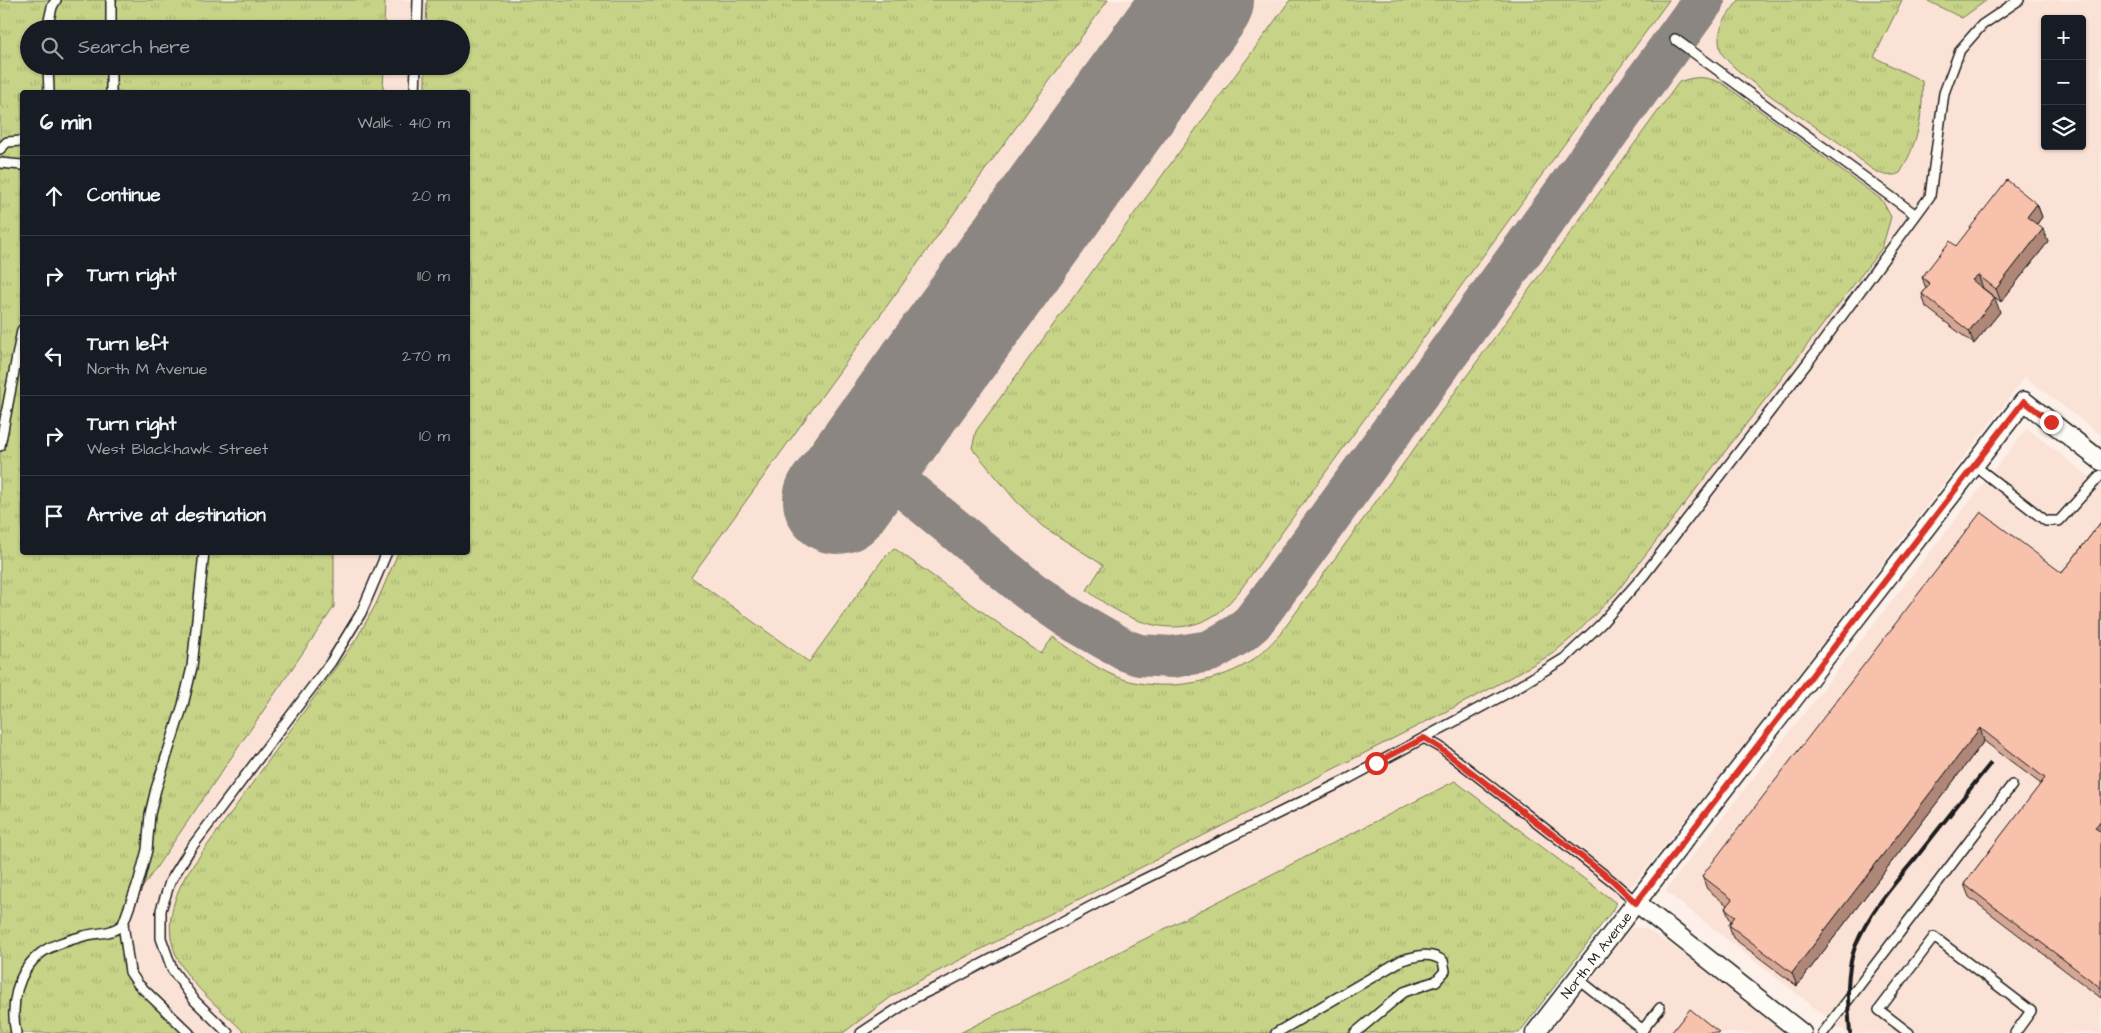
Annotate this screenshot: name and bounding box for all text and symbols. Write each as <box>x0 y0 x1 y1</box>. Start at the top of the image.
map controls <box>2041 15 2086 150</box>
button: + <box>2041 15 2086 60</box>
search box <box>20 20 470 75</box>
icon: search <box>38 34 66 62</box>
text: Search here <box>78 34 190 61</box>
button: − <box>2041 60 2086 105</box>
button: layers <box>2041 105 2086 150</box>
text: 6 min <box>40 108 92 137</box>
text: Walk · 410 m <box>358 112 450 134</box>
icon: ahead <box>40 182 68 210</box>
text: Continue <box>87 182 161 209</box>
text: 20 m <box>412 185 450 207</box>
icon: right <box>40 262 68 290</box>
text: Turn right <box>87 262 176 289</box>
text: 110 m <box>417 265 450 287</box>
text: Turn left <box>87 331 168 358</box>
icon: left <box>40 342 68 370</box>
text: 270 m <box>402 345 450 367</box>
text: North M Avenue <box>87 358 207 380</box>
text: Turn right <box>87 411 176 438</box>
route end <box>2040 411 2063 434</box>
icon: right <box>40 422 68 450</box>
text: 10 m <box>419 425 450 447</box>
text: West Blackhawk Street <box>87 438 268 460</box>
icon: arrive <box>40 502 68 530</box>
text: Arrive at destination <box>87 502 266 529</box>
route start <box>1365 752 1388 775</box>
street label: North M Avenue <box>1557 908 1637 1003</box>

